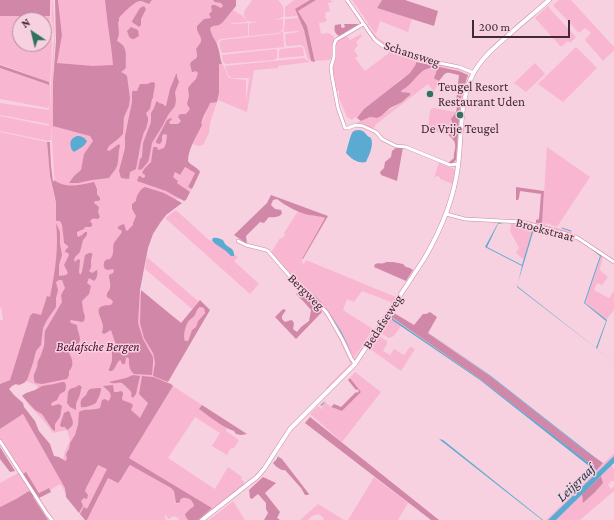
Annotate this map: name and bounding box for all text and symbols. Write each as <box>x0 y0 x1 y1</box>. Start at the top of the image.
north arrow <box>12 12 52 52</box>
scale bar <box>474 12 572 38</box>
text: N <box>19 16 32 30</box>
text: 200 m <box>479 20 510 34</box>
street label: Schansweg <box>382 38 442 70</box>
place label: Teugel Resort Restaurant Uden <box>438 79 525 110</box>
marker: Teugel Resort Restaurant Uden <box>425 89 435 99</box>
marker: De Vrije Teugel <box>455 110 465 120</box>
place label: De Vrije Teugel <box>421 121 499 137</box>
street label: Broekstraat <box>514 215 576 245</box>
street label: Bergweg <box>285 271 327 313</box>
street label: Bedafseweg <box>360 292 406 352</box>
park label: Bedafsche Bergen <box>56 339 140 355</box>
water label: Leijgraaf <box>553 461 599 505</box>

